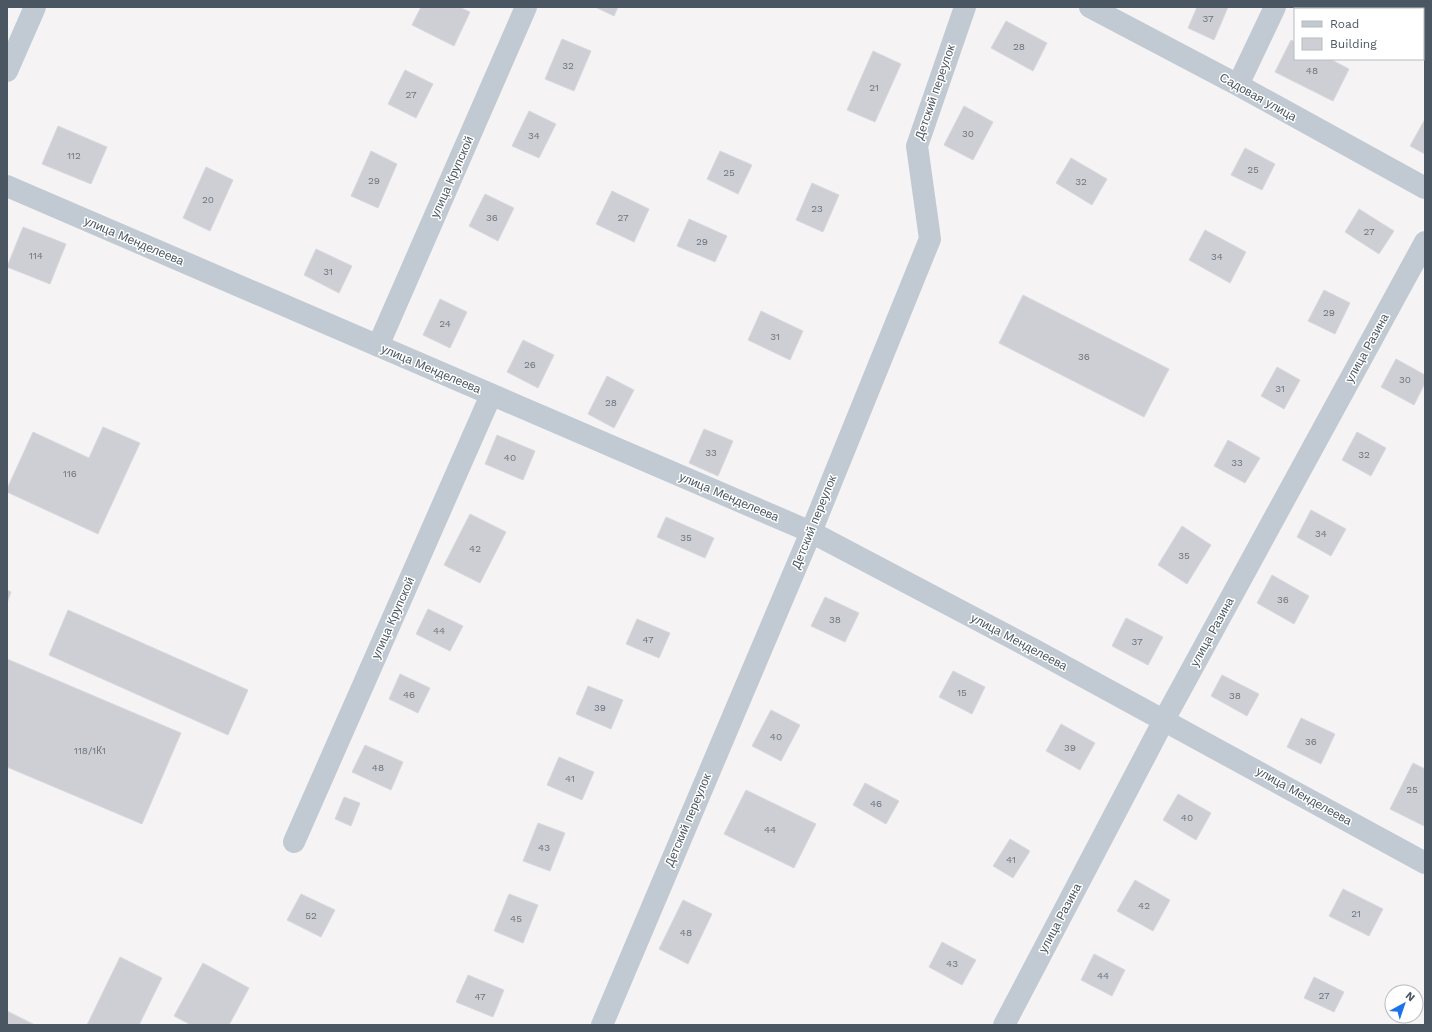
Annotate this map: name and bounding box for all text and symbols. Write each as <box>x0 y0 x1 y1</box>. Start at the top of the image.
legend <box>1294 8 1424 60</box>
house number: 37 <box>1202 13 1214 24</box>
text: Road <box>1330 17 1359 31</box>
text: Building <box>1330 37 1377 51</box>
house number: 28 <box>1013 41 1025 52</box>
street label: Детский переулок <box>912 42 958 141</box>
house number: 32 <box>562 60 574 71</box>
house number: 48 <box>1306 65 1318 76</box>
street label: Садовая улица <box>1217 70 1299 124</box>
house number: 21 <box>869 82 879 93</box>
house number: 27 <box>405 89 417 100</box>
house number: 30 <box>962 128 974 139</box>
house number: 34 <box>528 130 540 141</box>
street label: улица Крупской <box>428 134 476 220</box>
house number: 112 <box>67 150 81 161</box>
house number: 25 <box>1247 164 1259 175</box>
house number: 25 <box>723 167 735 178</box>
house number: 29 <box>368 175 380 186</box>
house number: 32 <box>1075 176 1087 187</box>
house number: 20 <box>202 194 214 205</box>
house number: 23 <box>811 203 823 214</box>
house number: 36 <box>486 212 498 223</box>
house number: 27 <box>617 212 629 223</box>
street label: улица Менделеева <box>82 214 186 268</box>
house number: 27 <box>1363 226 1375 237</box>
house number: 29 <box>696 236 708 247</box>
house number: 114 <box>29 250 43 261</box>
house number: 34 <box>1211 251 1223 262</box>
house number: 31 <box>323 266 333 277</box>
house number: 29 <box>1323 307 1335 318</box>
street label: улица Разина <box>1342 311 1392 385</box>
house number: 24 <box>439 318 451 329</box>
house number: 31 <box>770 331 780 342</box>
street label: улица Менделеева <box>379 342 483 396</box>
house number: 36 <box>1078 351 1090 362</box>
house number: 26 <box>524 359 536 370</box>
house number: 30 <box>1399 374 1411 385</box>
house number: 31 <box>1275 383 1285 394</box>
house number: 28 <box>605 397 617 408</box>
house number: 33 <box>705 447 717 458</box>
house number: 32 <box>1358 449 1370 460</box>
house number: 40 <box>504 452 516 463</box>
house number: 33 <box>1231 457 1243 468</box>
house number: 116 <box>63 468 77 479</box>
street label: улица Менделеева <box>677 470 781 524</box>
street label: Детский переулок <box>789 472 839 571</box>
house number: 34 <box>1315 528 1327 539</box>
house number: 35 <box>680 532 692 543</box>
house number: 42 <box>469 543 481 554</box>
house number: 35 <box>1178 550 1190 561</box>
street label: улица Крупской <box>369 575 417 661</box>
house number: 36 <box>1277 594 1289 605</box>
street label: улица Разина <box>1187 595 1237 669</box>
street label: улица Менделеева <box>968 611 1070 673</box>
house number: 38 <box>829 614 841 625</box>
house number: 44 <box>433 625 445 636</box>
house number: 47 <box>642 634 654 645</box>
house number: 37 <box>1131 636 1143 647</box>
house number: 15 <box>957 687 967 698</box>
house number: 46 <box>403 689 415 700</box>
house number: 38 <box>1229 690 1241 701</box>
house number: 39 <box>594 702 606 713</box>
house number: 40 <box>770 731 782 742</box>
house number: 36 <box>1305 736 1317 747</box>
house number: 39 <box>1064 742 1076 753</box>
house number: 118/1К1 <box>74 745 106 756</box>
house number: 48 <box>372 762 384 773</box>
street label: улица Менделеева <box>1254 764 1354 828</box>
street label: Детский переулок <box>662 771 714 869</box>
house number: 41 <box>565 773 575 784</box>
house number: 25 <box>1406 784 1418 795</box>
house number: 46 <box>870 798 882 809</box>
house number: 40 <box>1181 812 1193 823</box>
house number: 44 <box>764 824 776 835</box>
house number: 43 <box>538 842 550 853</box>
house number: 41 <box>1006 854 1016 865</box>
street label: улица Разина <box>1036 881 1084 955</box>
house number: 42 <box>1138 900 1150 911</box>
house number: 21 <box>1351 908 1361 919</box>
house number: 52 <box>305 910 317 921</box>
house number: 45 <box>510 913 522 924</box>
house number: 48 <box>680 927 692 938</box>
house number: 43 <box>946 958 958 969</box>
house number: 44 <box>1097 970 1109 981</box>
north arrow <box>1384 984 1424 1024</box>
text: N <box>1403 989 1417 1004</box>
house number: 27 <box>1318 990 1330 1001</box>
house number: 47 <box>474 991 486 1002</box>

